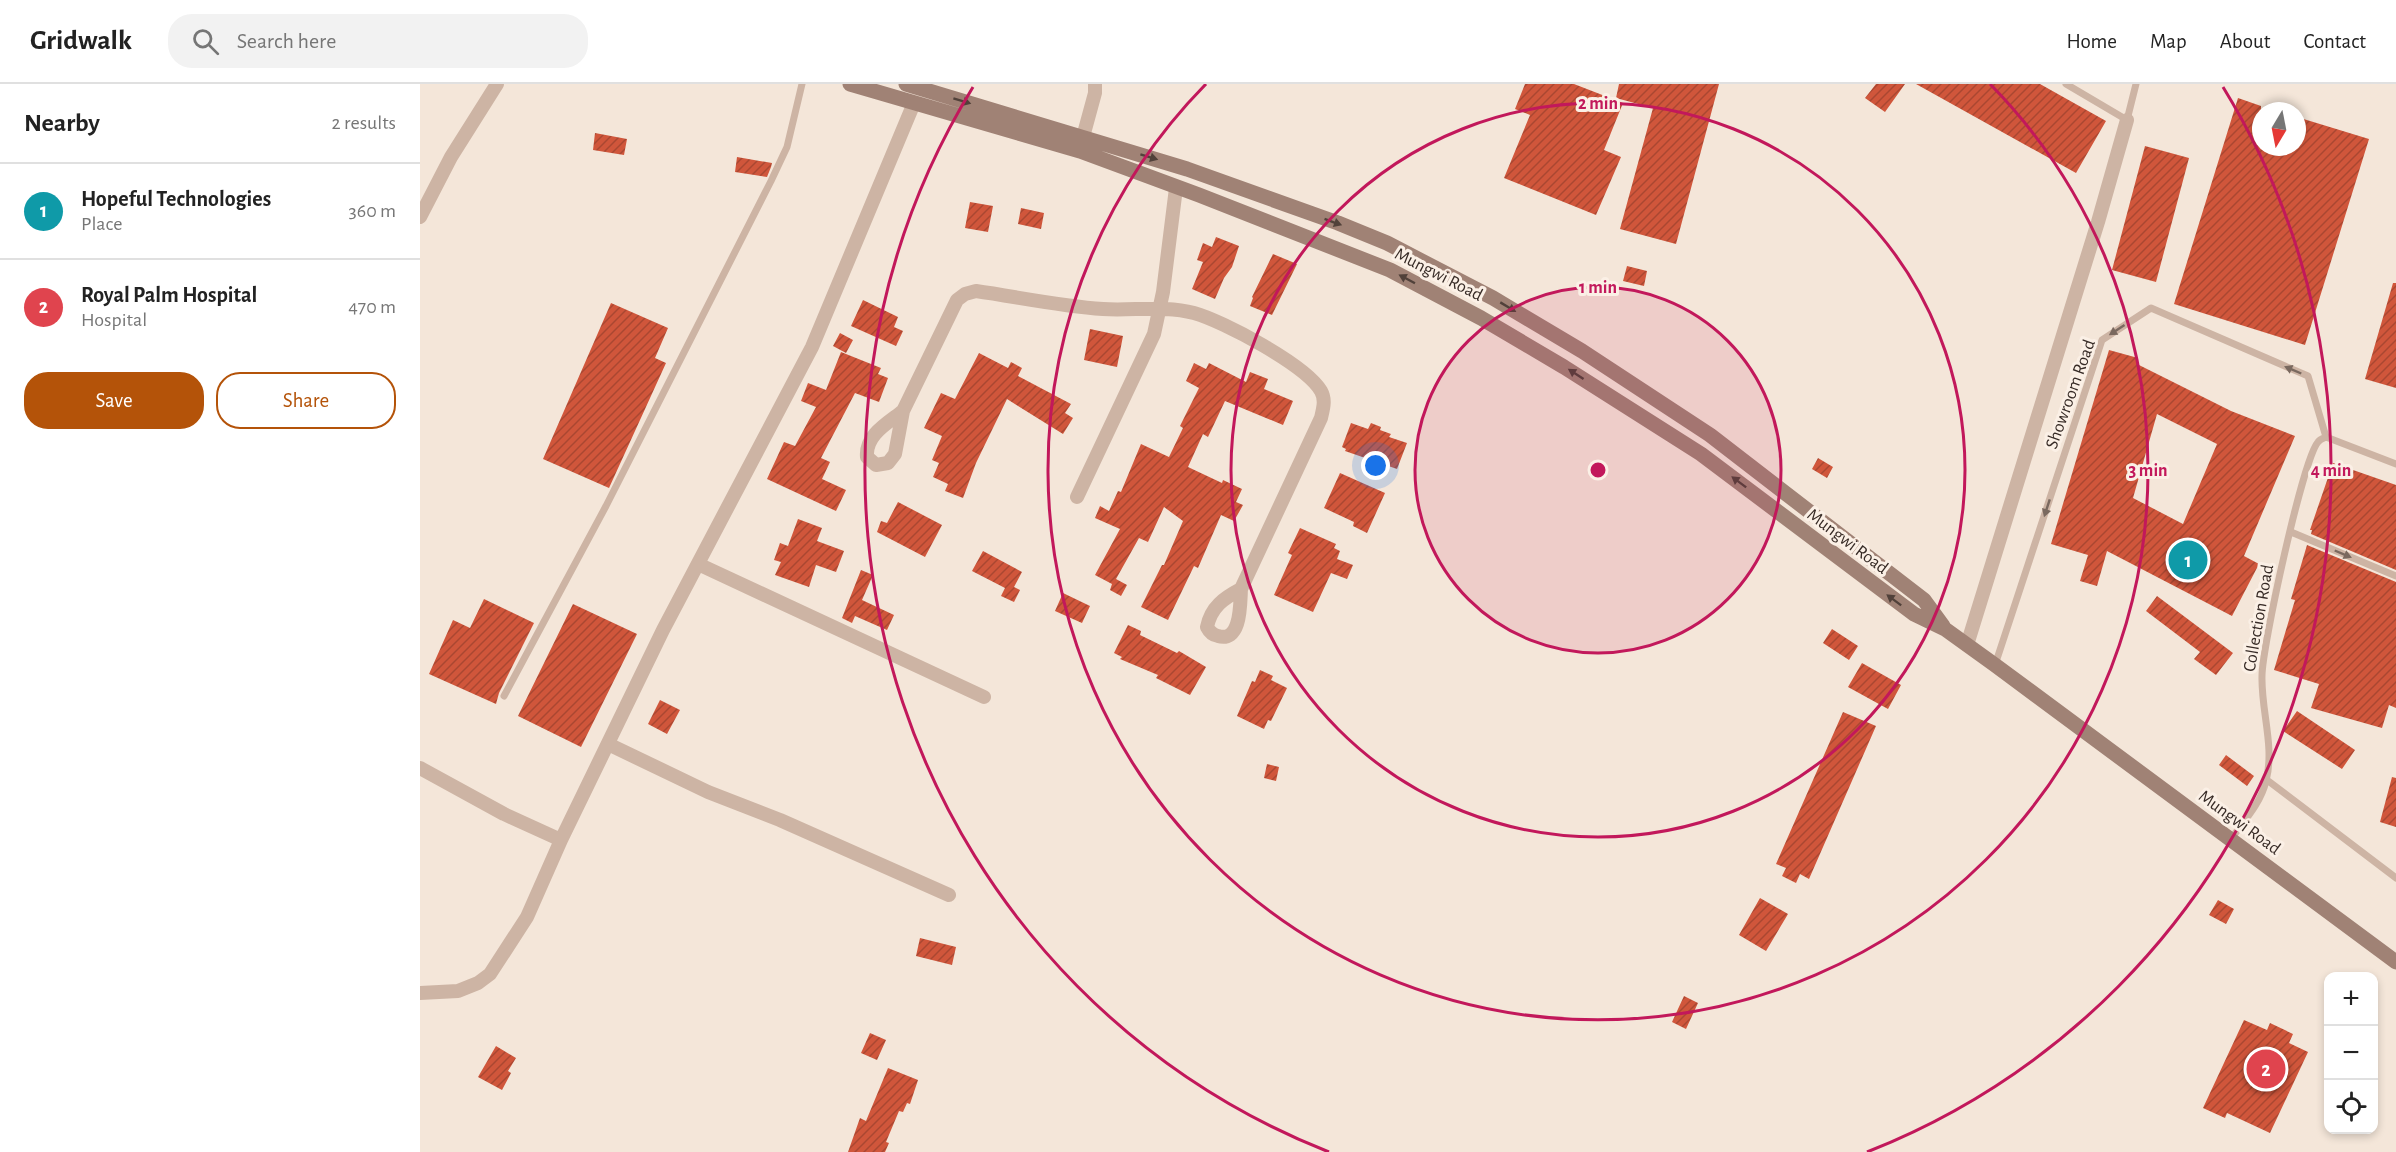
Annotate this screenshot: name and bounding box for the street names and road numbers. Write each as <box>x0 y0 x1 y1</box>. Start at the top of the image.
street label: Mungwi Road <box>1392 245 1485 305</box>
street label: Showroom Road <box>2043 337 2099 451</box>
street label: Mungwi Road <box>1804 506 1891 578</box>
street label: Collection Road <box>2241 563 2277 673</box>
street label: Mungwi Road <box>2195 787 2284 858</box>

